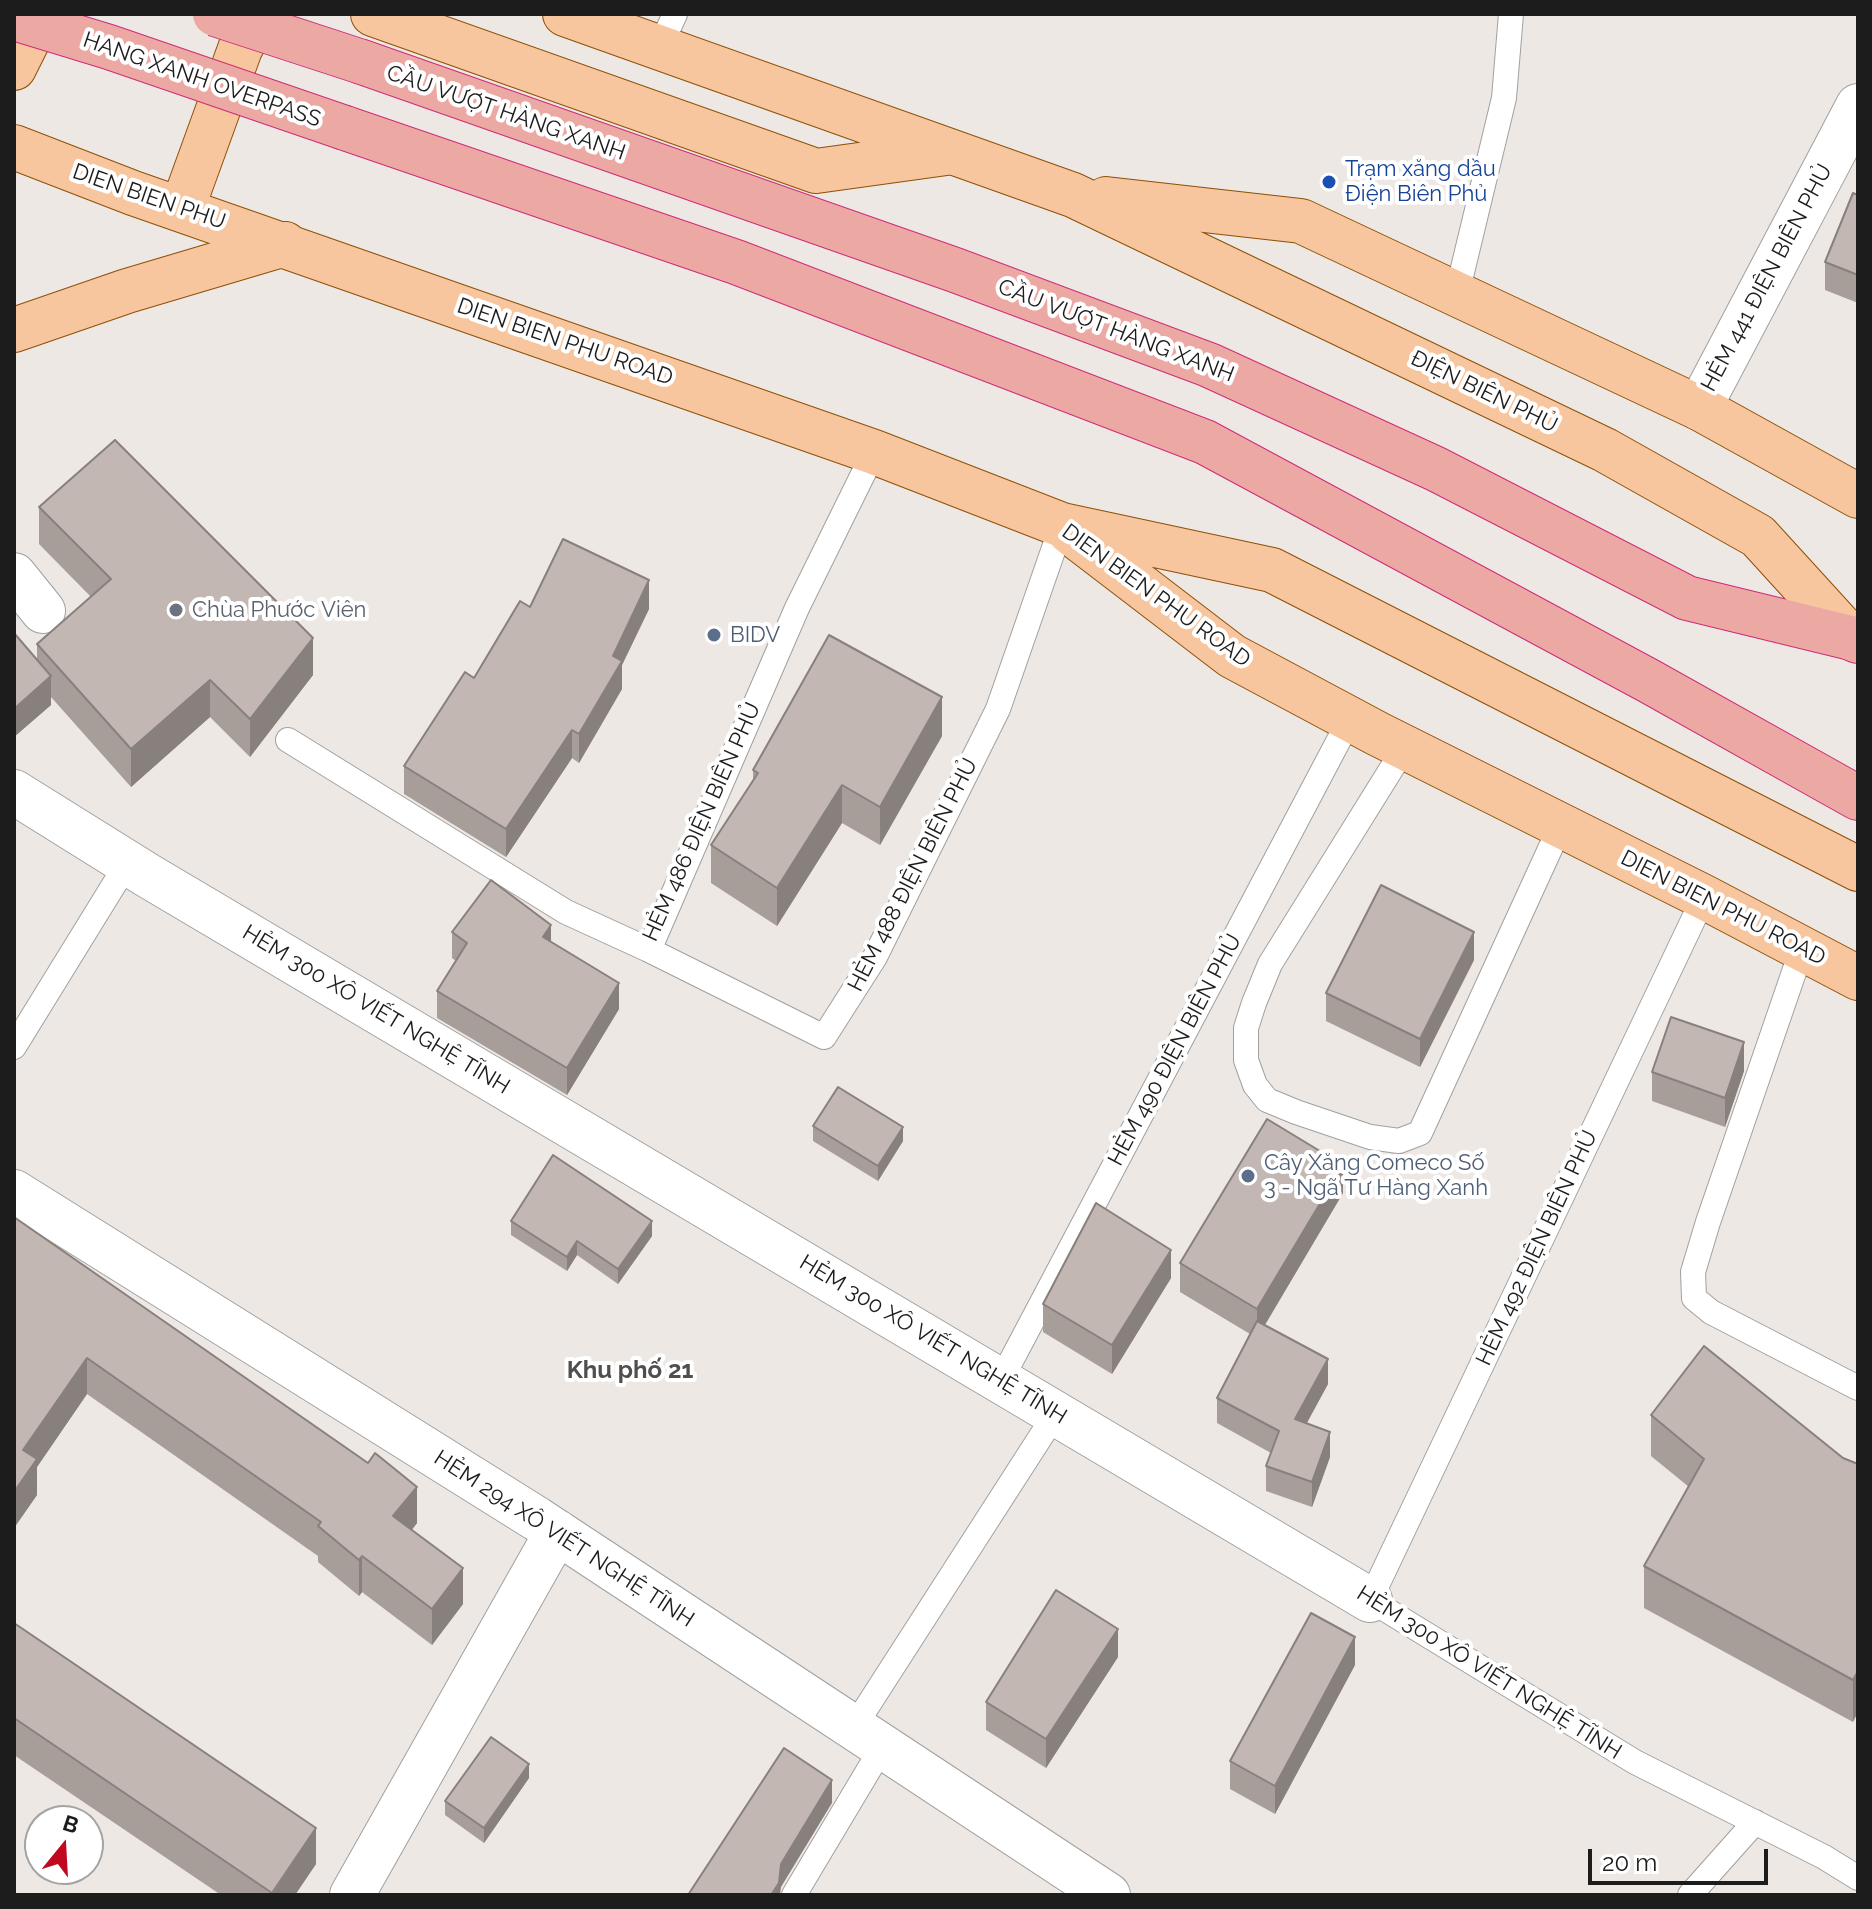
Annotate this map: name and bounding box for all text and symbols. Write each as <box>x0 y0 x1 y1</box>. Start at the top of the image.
street label: HANG XANH OVERPASS <box>80 27 324 133</box>
street label: CẦU VƯỢT HÀNG XANH <box>383 60 629 166</box>
place label: Trạm xăng dầu Điện Biên Phủ <box>1345 156 1496 208</box>
street label: DIEN BIEN PHU <box>69 159 229 235</box>
street label: HẺM 441 ĐIỆN BIÊN PHỦ <box>1696 160 1838 396</box>
marker: Trạm xăng dầu Điện Biên Phủ <box>1320 173 1338 191</box>
street label: CẦU VƯỢT HÀNG XANH <box>994 274 1238 388</box>
street label: DIEN BIEN PHU ROAD <box>454 293 676 391</box>
street label: ĐIỆN BIÊN PHỦ <box>1406 345 1562 439</box>
street label: DIEN BIEN PHU ROAD <box>1057 519 1255 673</box>
place label: Chùa Phước Viên <box>192 597 366 623</box>
marker: Chùa Phước Viên <box>167 601 185 619</box>
place label: BIDV <box>730 622 780 648</box>
marker: BIDV <box>705 626 723 644</box>
street label: HẺM 486 ĐIỆN BIÊN PHỦ <box>637 699 767 945</box>
street label: HẺM 488 ĐIỆN BIÊN PHỦ <box>843 754 983 996</box>
street label: DIEN BIEN PHU ROAD <box>1616 845 1830 971</box>
street label: HẺM 300 XÔ VIẾT NGHỆ TĨNH <box>238 920 514 1100</box>
street label: HẺM 490 ĐIỆN BIÊN PHỦ <box>1103 930 1247 1170</box>
street label: HẺM 492 ĐIỆN BIÊN PHỦ <box>1471 1126 1603 1370</box>
place label: Cây Xăng Comeco Số 3 - Ngã Tư Hàng Xanh <box>1264 1150 1488 1202</box>
marker: Cây Xăng Comeco Số 3 - Ngã Tư Hàng Xanh <box>1239 1167 1257 1185</box>
street label: HẺM 300 XÔ VIẾT NGHỆ TĨNH <box>795 1250 1071 1430</box>
district label: Khu phố 21 <box>567 1357 693 1385</box>
street label: HẺM 294 XÔ VIẾT NGHỆ TĨNH <box>429 1445 699 1633</box>
street label: HẺM 300 XÔ VIẾT NGHỆ TĨNH <box>1352 1580 1626 1766</box>
north arrow <box>24 1805 104 1885</box>
text: B <box>60 1809 82 1839</box>
scale bar <box>1592 1833 1772 1883</box>
text: 20 m <box>1602 1848 1657 1877</box>

